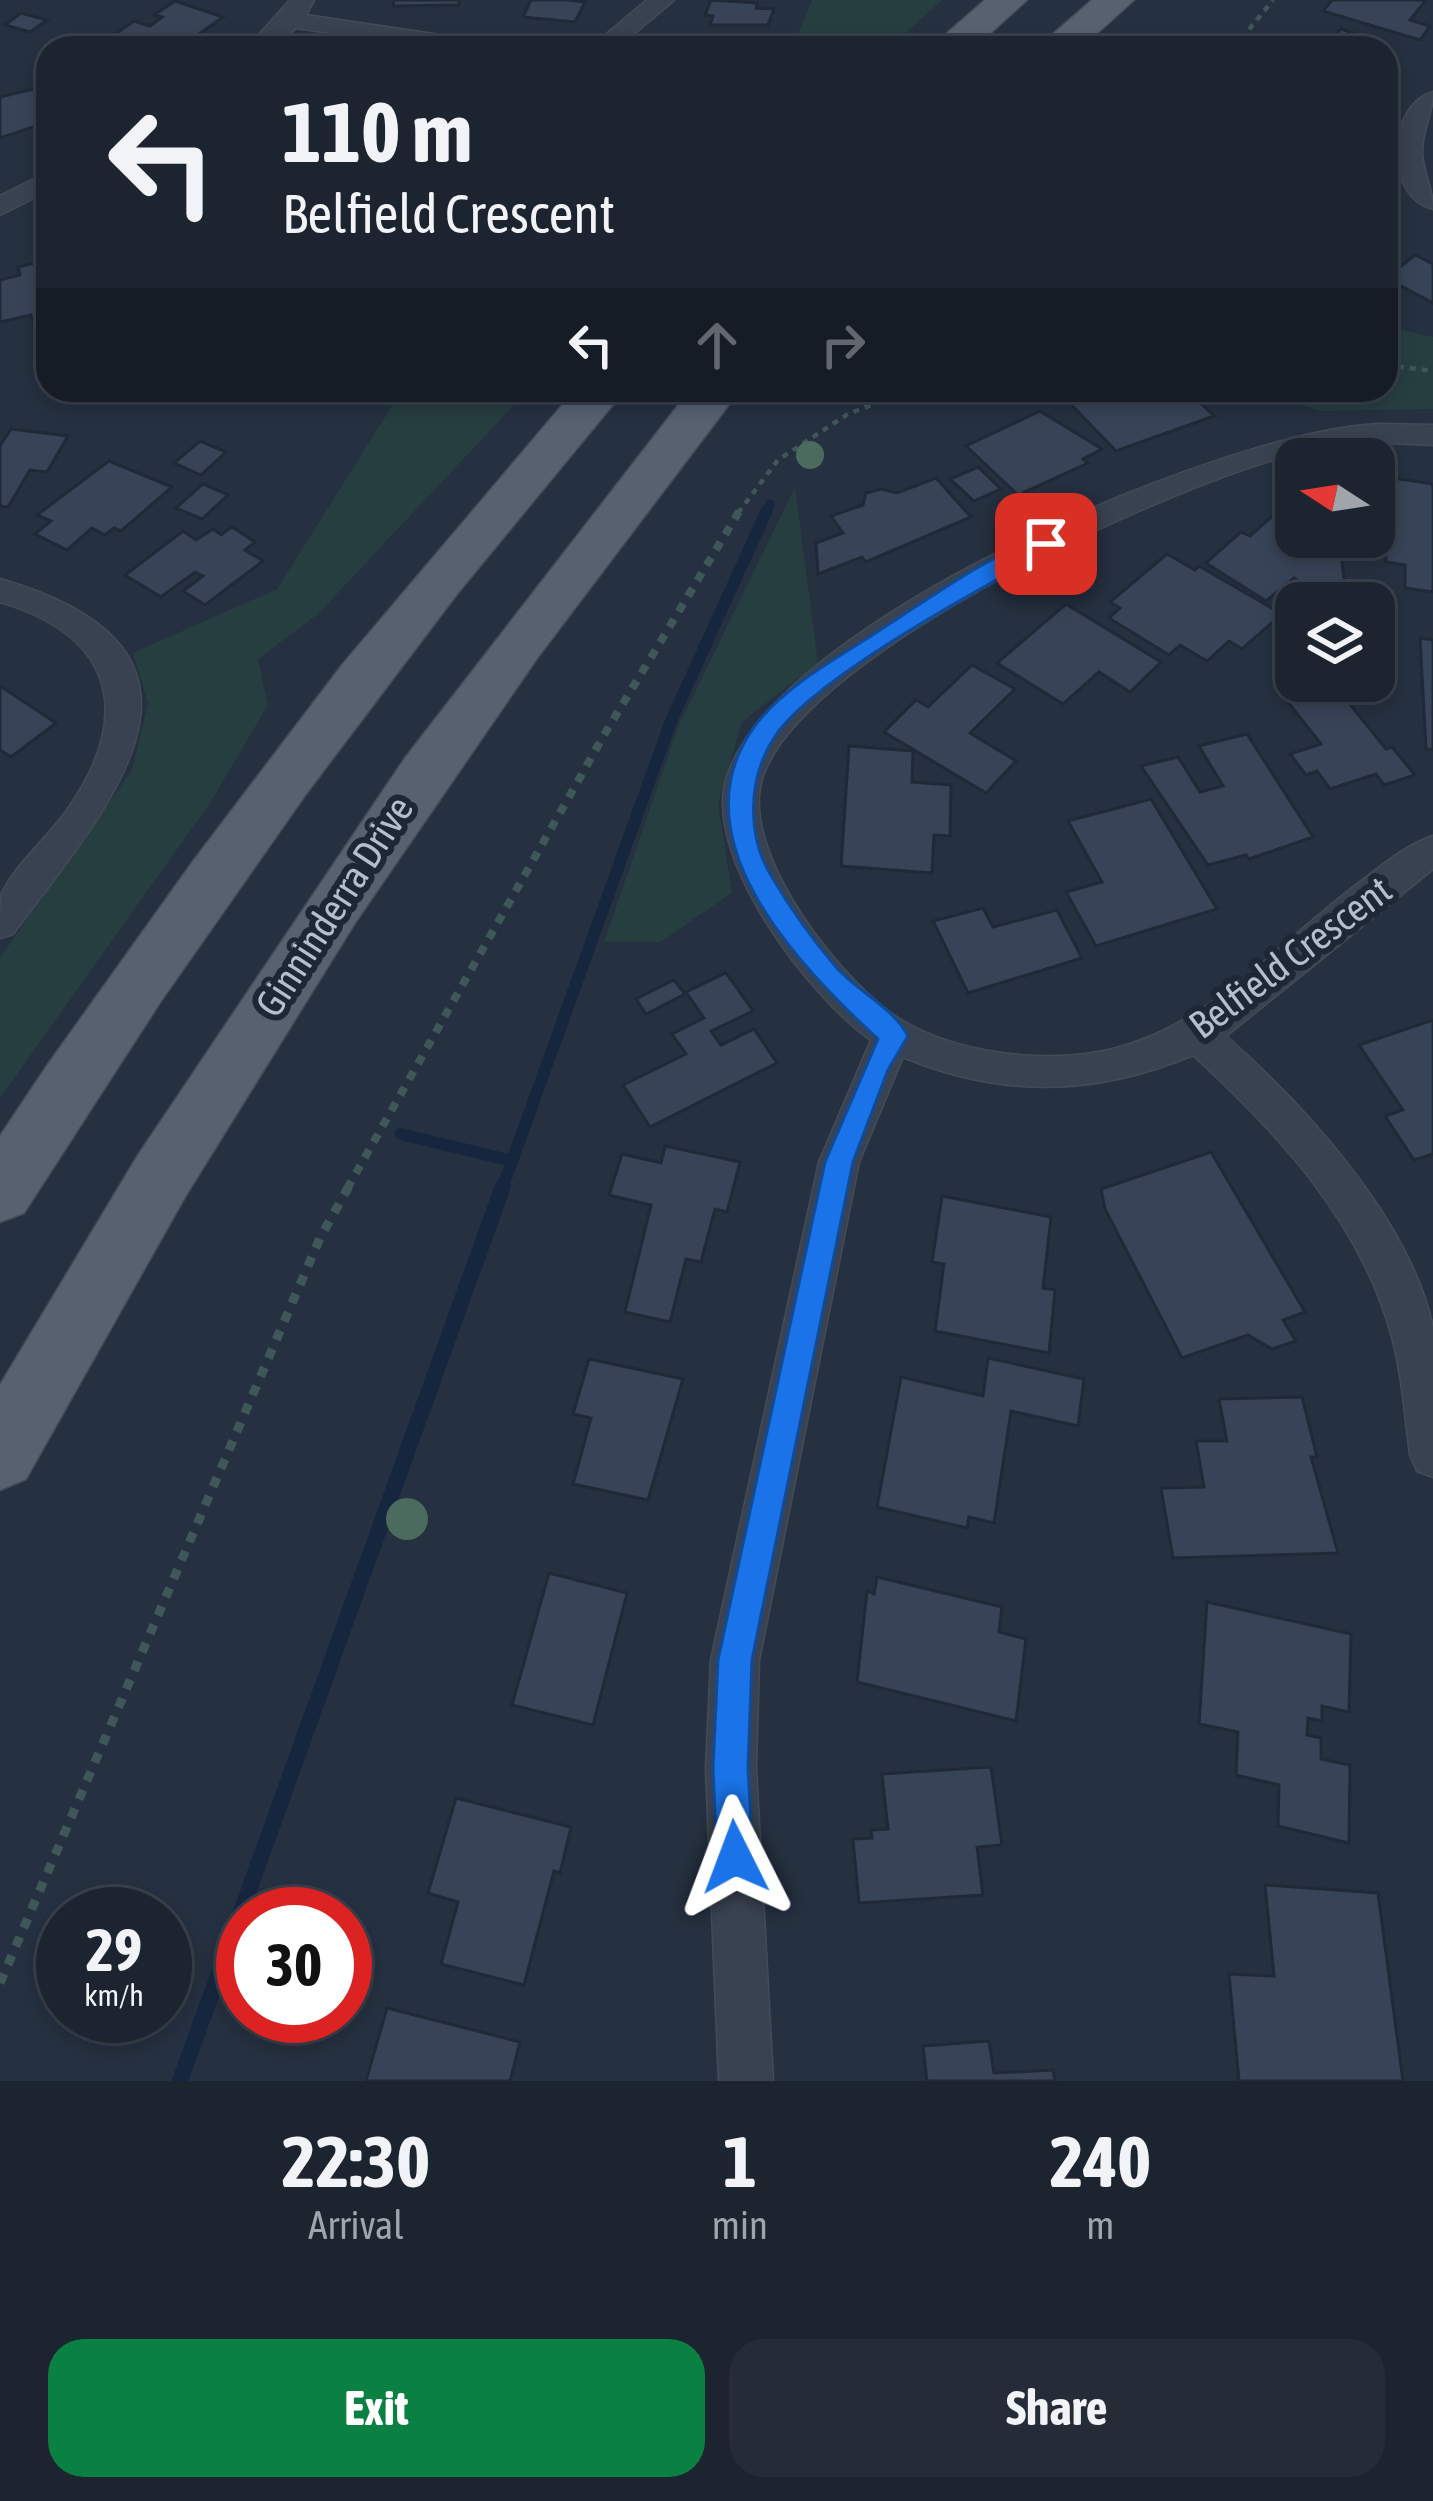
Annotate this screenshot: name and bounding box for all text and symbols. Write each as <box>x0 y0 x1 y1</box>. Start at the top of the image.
icon: left <box>84 84 240 240</box>
text: 110 m <box>282 84 472 180</box>
text: Belfield Crescent <box>282 183 615 244</box>
icon: left <box>558 312 624 378</box>
icon: ahead <box>684 312 750 378</box>
icon: right <box>810 312 876 378</box>
north arrow <box>1275 438 1395 558</box>
map controls <box>1275 438 1395 702</box>
pin <box>995 493 1097 595</box>
icon: arrive <box>1013 511 1079 577</box>
button: layers <box>1275 582 1395 702</box>
street label: Ginninderra Drive <box>247 788 421 1024</box>
street label: Belfield Crescent <box>1181 867 1399 1047</box>
position arrow <box>672 1794 798 1920</box>
speed limit sign: 30 <box>216 1887 372 2043</box>
text: 29 <box>86 1915 142 1984</box>
text: km/h <box>84 1978 144 2012</box>
text: 22:30 <box>282 2120 430 2202</box>
text: 1 <box>723 2120 757 2202</box>
text: 240 <box>1050 2120 1151 2202</box>
text: Arrival <box>308 2203 404 2247</box>
text: min <box>712 2203 768 2247</box>
text: m <box>1086 2203 1114 2247</box>
button: Exit <box>48 2339 705 2477</box>
button: Share <box>729 2339 1385 2477</box>

